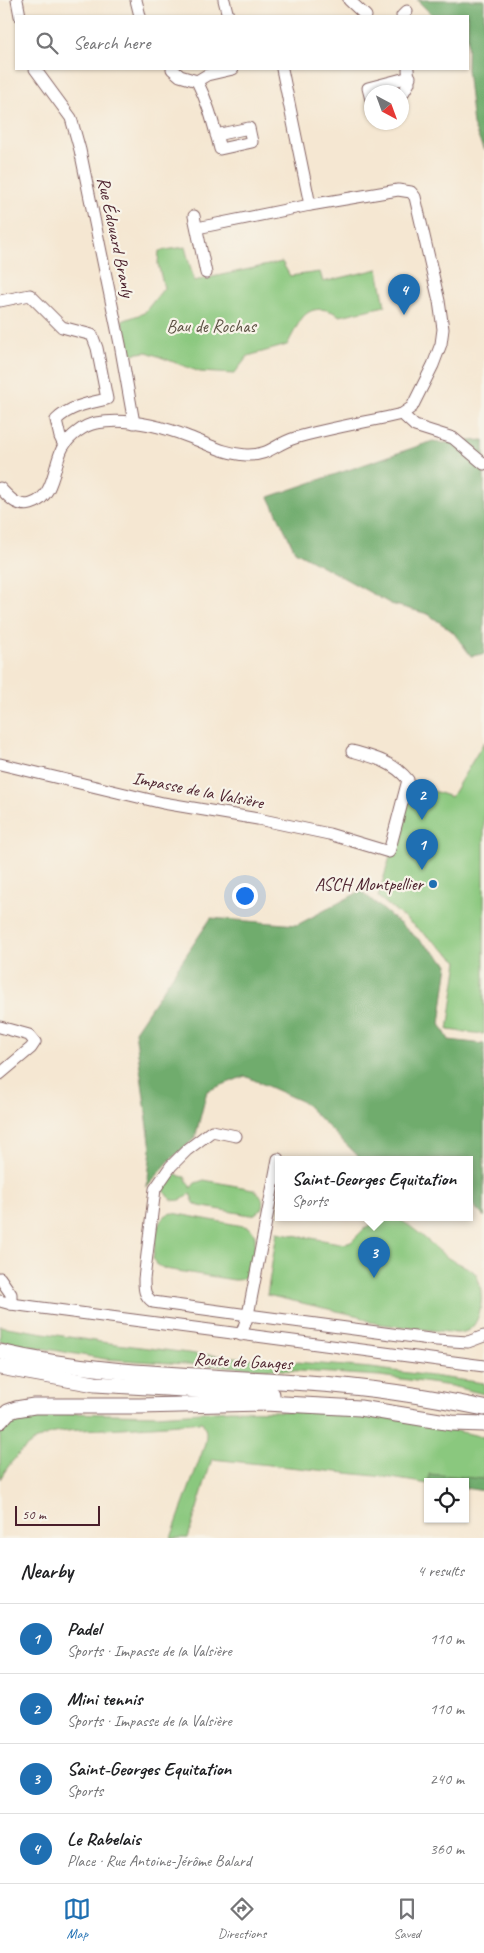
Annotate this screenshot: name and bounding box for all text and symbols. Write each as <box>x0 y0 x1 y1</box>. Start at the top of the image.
search box <box>15 15 469 70</box>
icon: search <box>33 29 61 57</box>
text: Search here <box>73 31 150 55</box>
north arrow <box>364 85 409 130</box>
street label: Rue Édouard Branly <box>93 175 140 301</box>
pin: 4 <box>388 274 420 315</box>
park label: Bau de Rochas <box>166 315 257 337</box>
street label: Impasse de la Valsière <box>131 767 266 814</box>
pin: 2 <box>406 779 438 820</box>
pin: 1 <box>406 829 438 870</box>
place label: ASCH Montpellier <box>315 873 425 895</box>
marker: ASCH Montpellier <box>427 878 439 890</box>
your location <box>232 883 258 909</box>
popup <box>275 1156 473 1221</box>
text: Saint-Georges Equitation <box>292 1167 456 1191</box>
text: Sports <box>292 1191 328 1211</box>
pin: 3 <box>358 1237 390 1278</box>
street label: Route de Ganges <box>193 1347 295 1375</box>
map controls <box>424 1478 469 1523</box>
button: locate <box>424 1478 469 1523</box>
scale bar <box>15 1503 100 1526</box>
text: 50 m <box>22 1506 46 1523</box>
text: Nearby <box>20 1558 73 1584</box>
text: 4 results <box>417 1561 464 1581</box>
text: Padel <box>67 1617 101 1641</box>
text: 1 <box>32 1629 40 1649</box>
text: 110 m <box>430 1629 464 1649</box>
text: Sports · Impasse de la Valsière <box>67 1641 232 1661</box>
text: Mini tennis <box>67 1687 142 1711</box>
text: 2 <box>32 1699 40 1719</box>
text: 110 m <box>430 1699 464 1719</box>
text: Sports · Impasse de la Valsière <box>67 1711 232 1731</box>
text: Saint-Georges Equitation <box>67 1757 231 1781</box>
text: 3 <box>32 1769 40 1789</box>
text: 240 m <box>430 1769 464 1789</box>
text: Sports <box>67 1781 103 1801</box>
text: Le Rabelais <box>67 1827 140 1851</box>
text: 4 <box>32 1839 40 1859</box>
text: 360 m <box>430 1839 464 1859</box>
text: Place · Rue Antoine-Jérôme Balard <box>67 1851 251 1871</box>
tab: Map <box>63 1895 91 1942</box>
tab: Directions <box>218 1895 266 1942</box>
tab: Saved <box>393 1895 421 1942</box>

